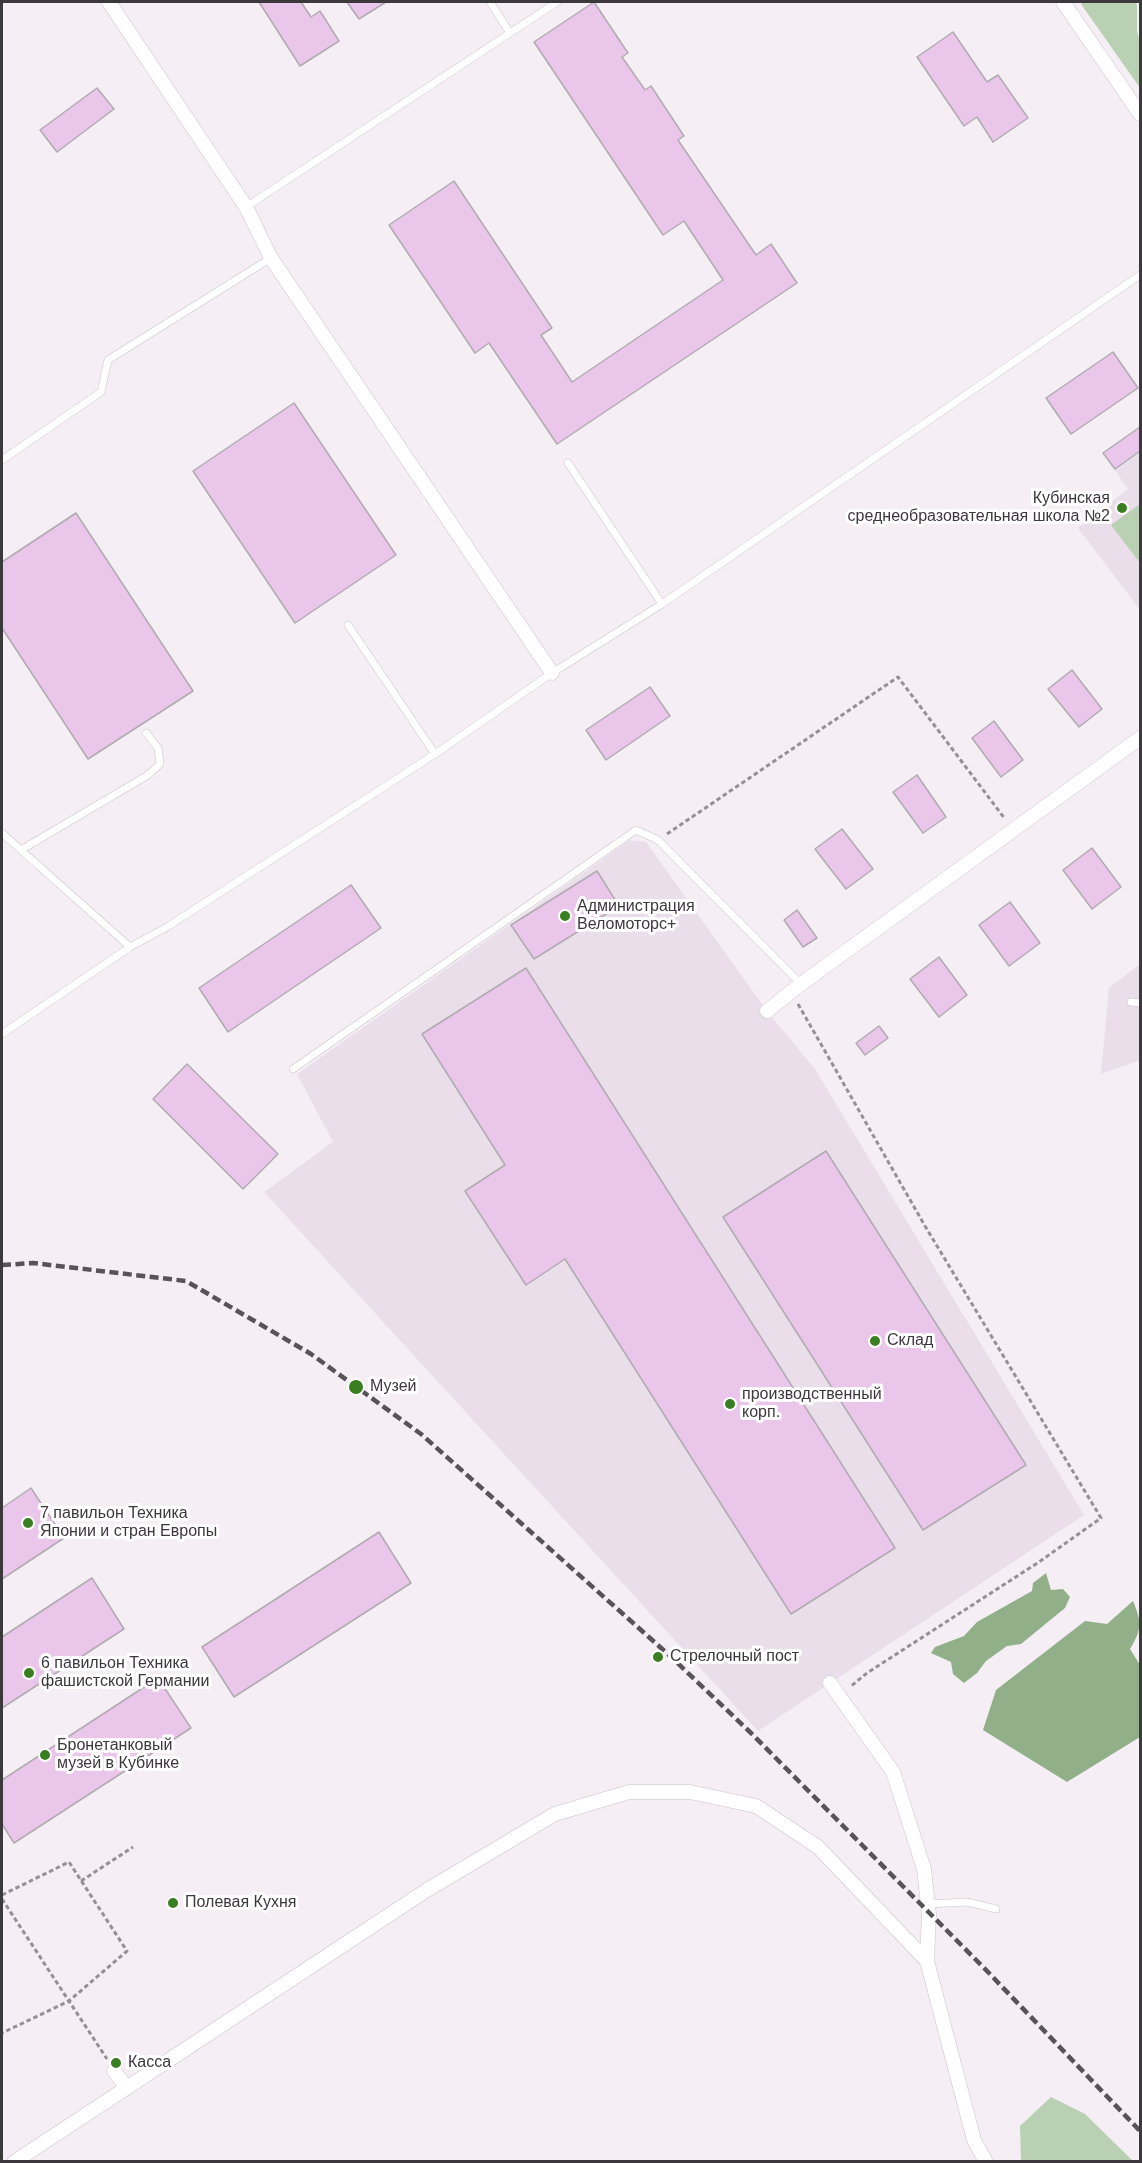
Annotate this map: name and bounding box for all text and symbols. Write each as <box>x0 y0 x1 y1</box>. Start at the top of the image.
place label: Кубинская среднеобразовательная школа №2 <box>848 489 1110 527</box>
marker: Кубинская среднеобразовательная школа №2 <box>1115 501 1129 515</box>
place label: Администрация Веломоторс+ <box>577 897 695 935</box>
marker: Администрация Веломоторс+ <box>558 909 572 923</box>
place label: Склад <box>887 1331 933 1351</box>
marker: Склад <box>868 1334 882 1348</box>
place label: Музей <box>370 1377 416 1397</box>
marker: Музей <box>347 1378 365 1396</box>
place label: производственный корп. <box>742 1385 882 1423</box>
marker: производственный корп. <box>723 1397 737 1411</box>
place label: 7 павильон Техника Японии и стран Европы <box>40 1504 217 1542</box>
marker: 7 павильон Техника Японии и стран Европы <box>21 1516 35 1530</box>
place label: Стрелочный пост <box>670 1647 799 1667</box>
marker: Стрелочный пост <box>651 1650 665 1664</box>
place label: 6 павильон Техника фашистской Германии <box>41 1654 209 1692</box>
marker: 6 павильон Техника фашистской Германии <box>22 1666 36 1680</box>
place label: Бронетанковый музей в Кубинке <box>57 1736 179 1774</box>
marker: Бронетанковый музей в Кубинке <box>38 1748 52 1762</box>
place label: Полевая Кухня <box>185 1893 296 1913</box>
marker: Полевая Кухня <box>166 1896 180 1910</box>
place label: Касса <box>128 2053 171 2073</box>
marker: Касса <box>109 2056 123 2070</box>

